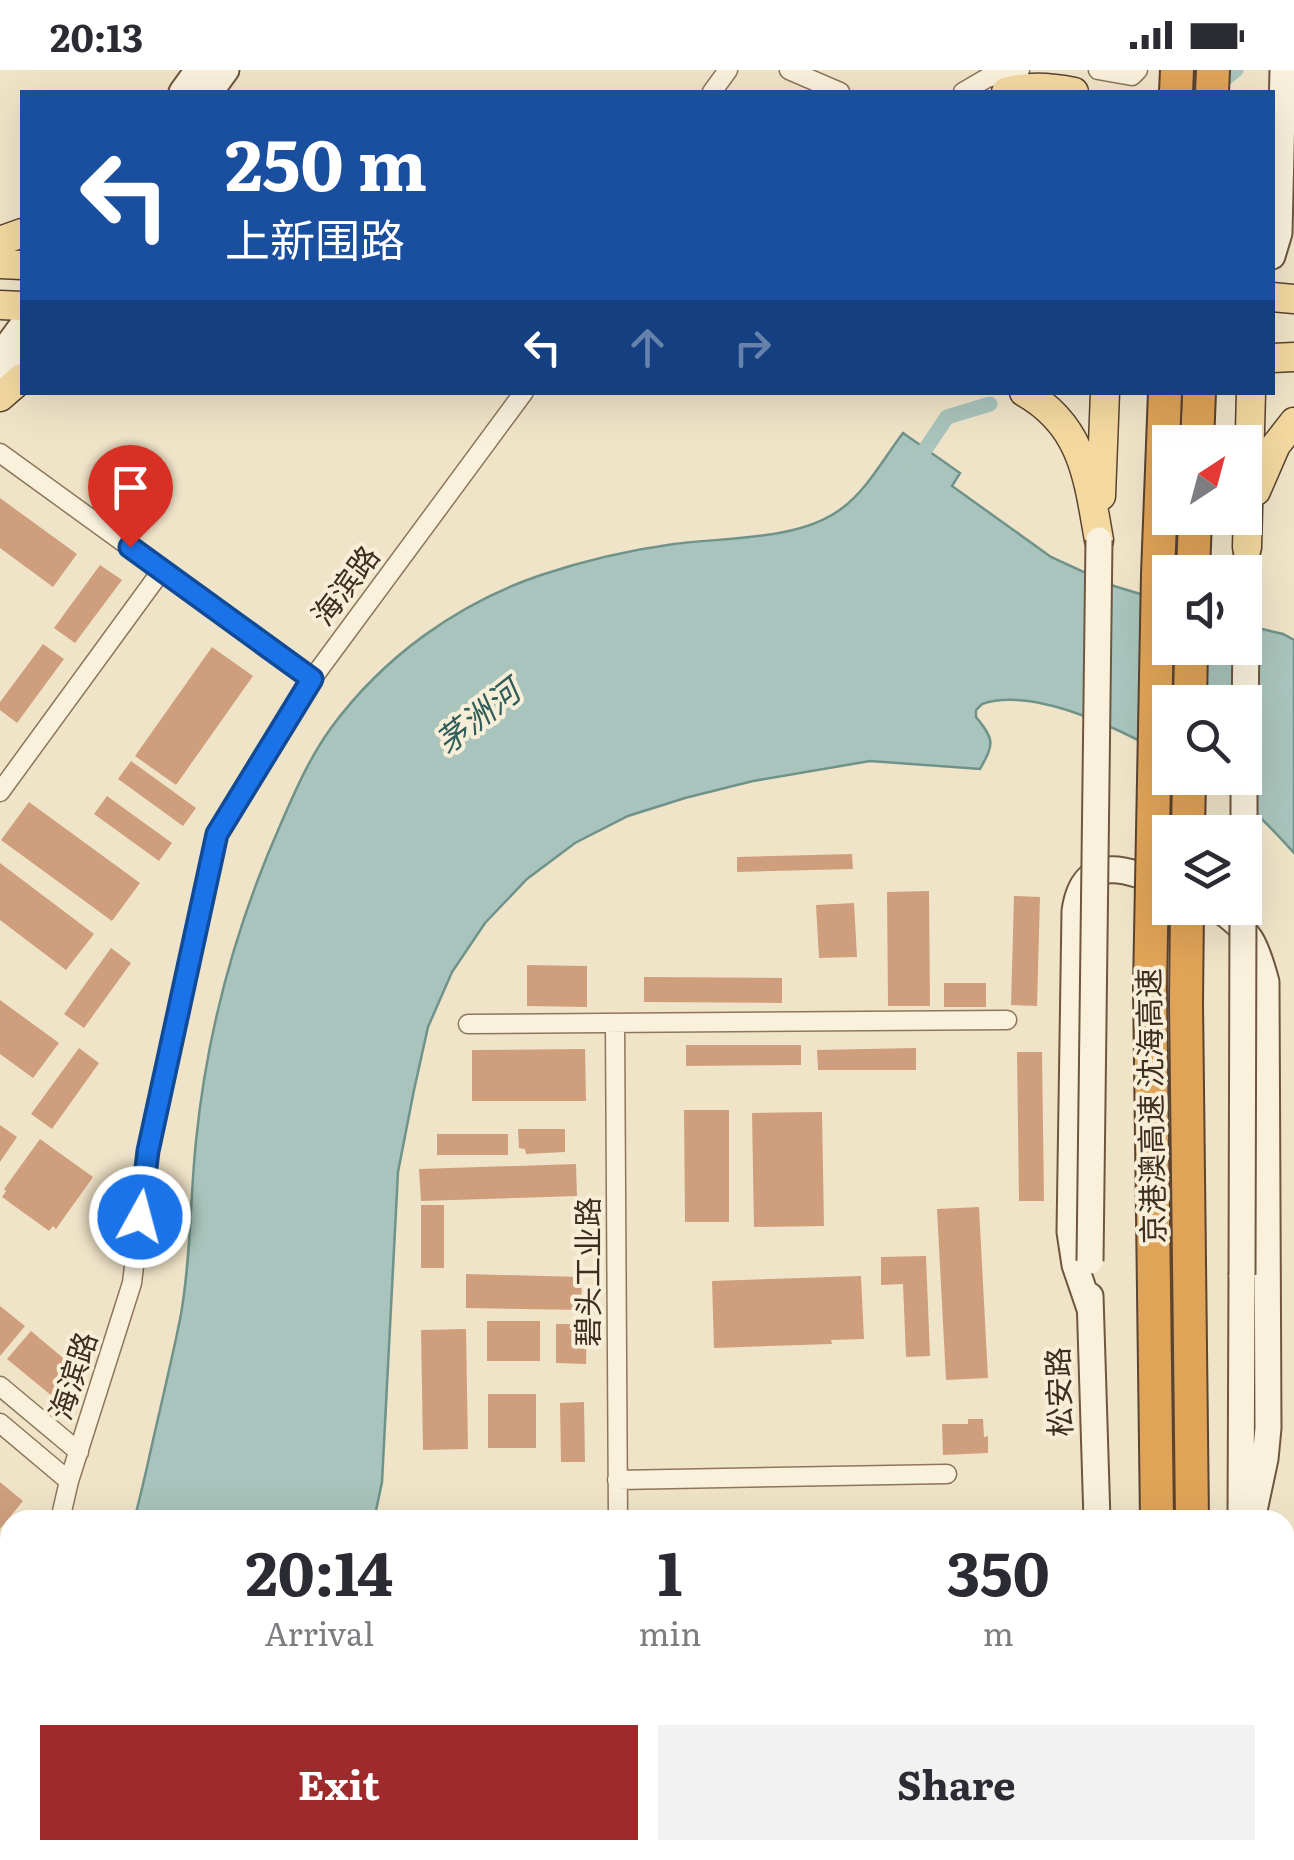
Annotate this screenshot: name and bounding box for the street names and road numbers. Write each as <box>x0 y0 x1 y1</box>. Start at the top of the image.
street label: 海滨路 <box>299 535 388 633</box>
street label: 京港澳高速 沈海高速 <box>1125 968 1173 1244</box>
street label: 碧头工业路 <box>564 1197 608 1347</box>
street label: 海滨路 <box>36 1325 106 1425</box>
street label: 松安路 <box>1033 1346 1081 1438</box>

